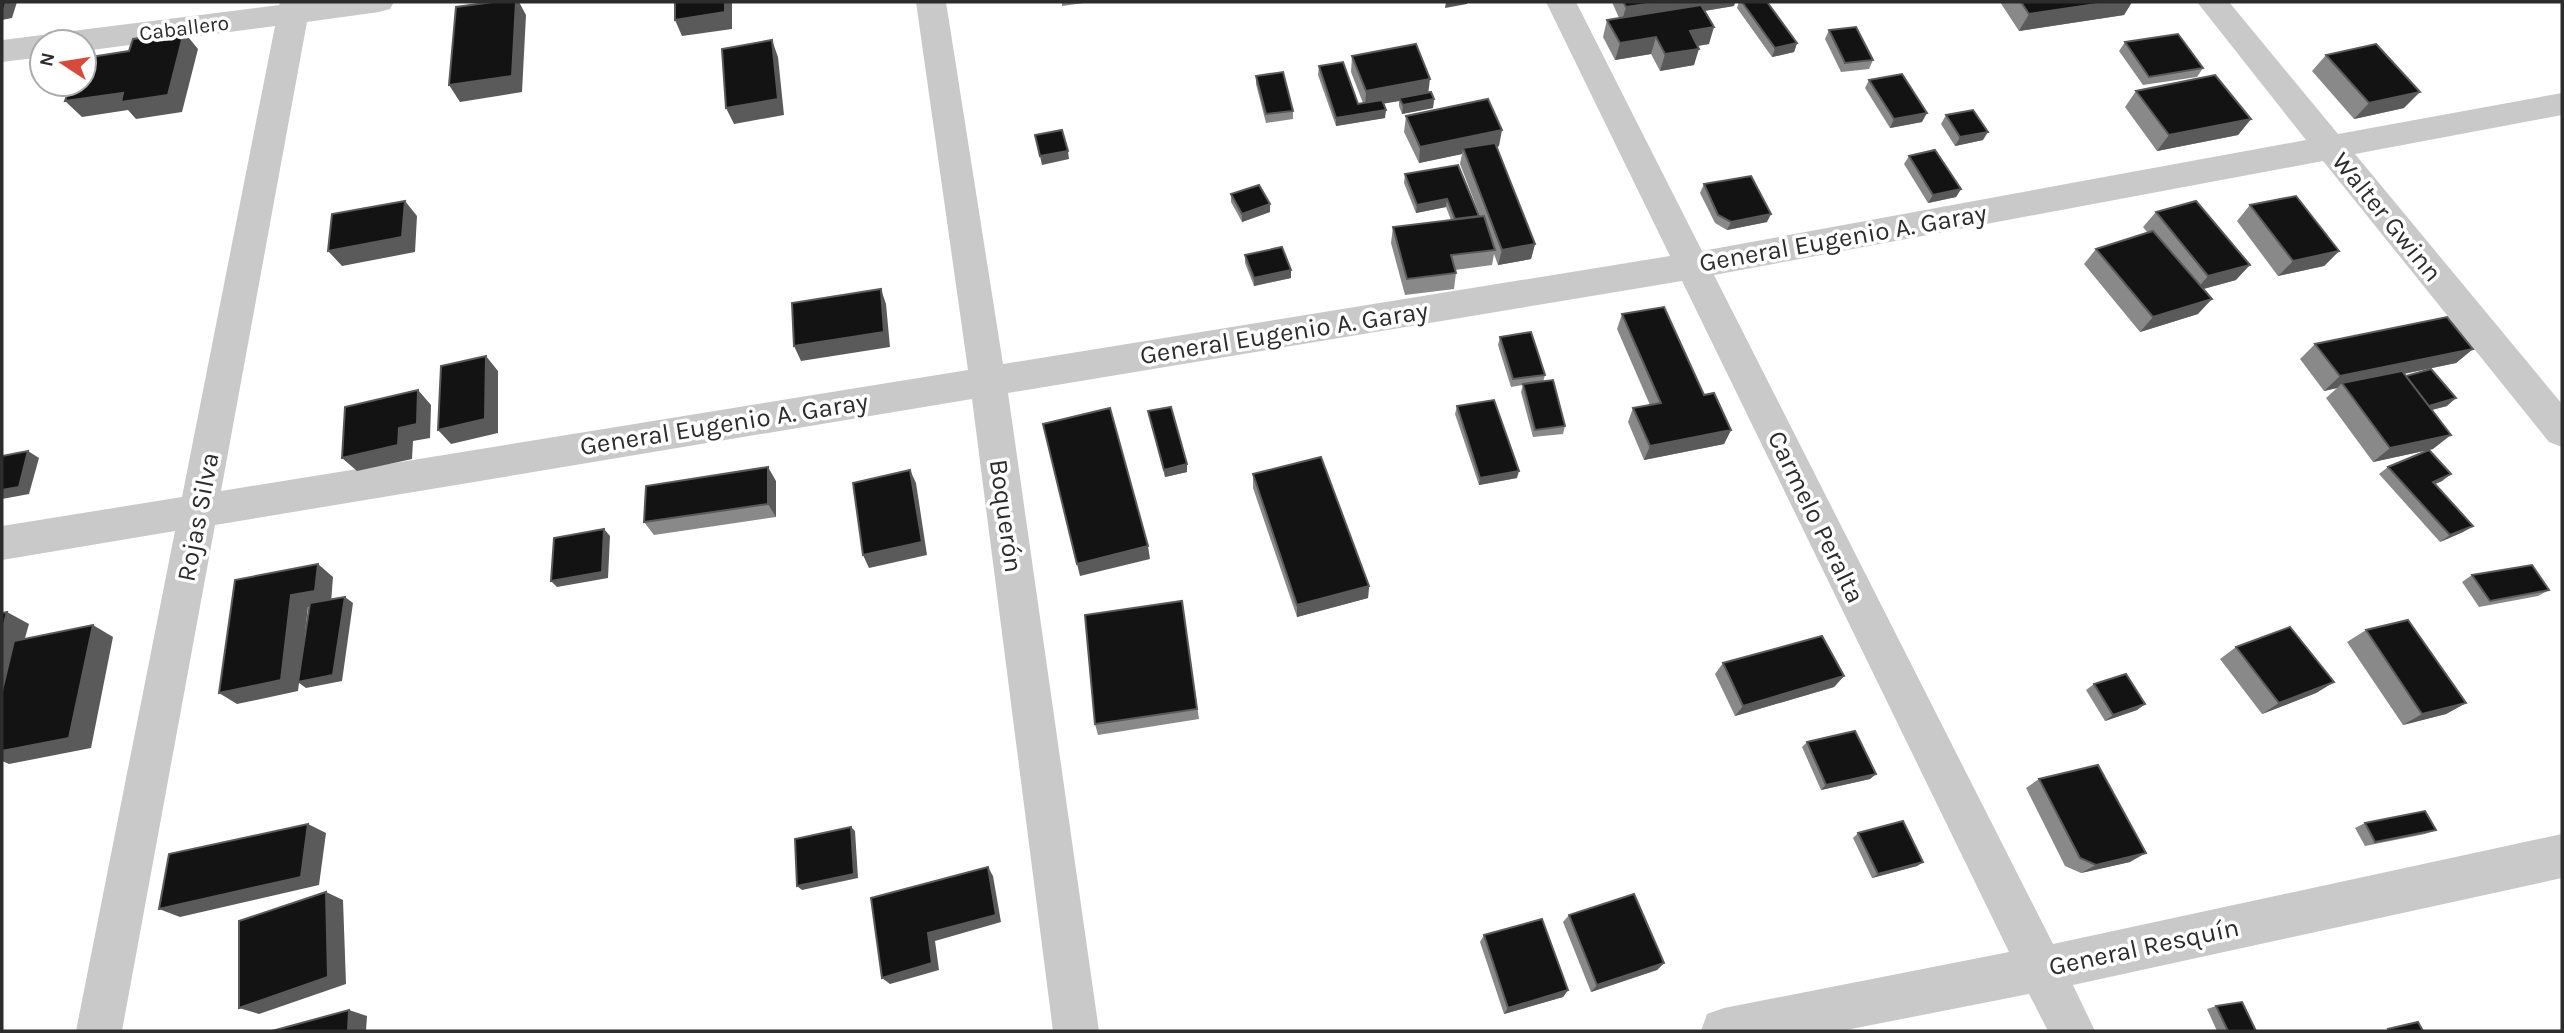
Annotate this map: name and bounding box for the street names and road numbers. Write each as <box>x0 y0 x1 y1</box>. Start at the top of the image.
street label: Caballero <box>138 11 230 45</box>
street label: Walter Gwinn <box>2325 146 2449 288</box>
street label: General Eugenio A. Garay <box>1697 197 1989 279</box>
street label: General Eugenio A. Garay <box>1138 295 1430 371</box>
street label: General Eugenio A. Garay <box>578 386 870 462</box>
street label: Carmelo Peralta <box>1761 426 1871 608</box>
street label: Rojas Silva <box>170 450 226 584</box>
street label: Boquerón <box>983 457 1029 575</box>
street label: General Resquín <box>2046 912 2242 982</box>

